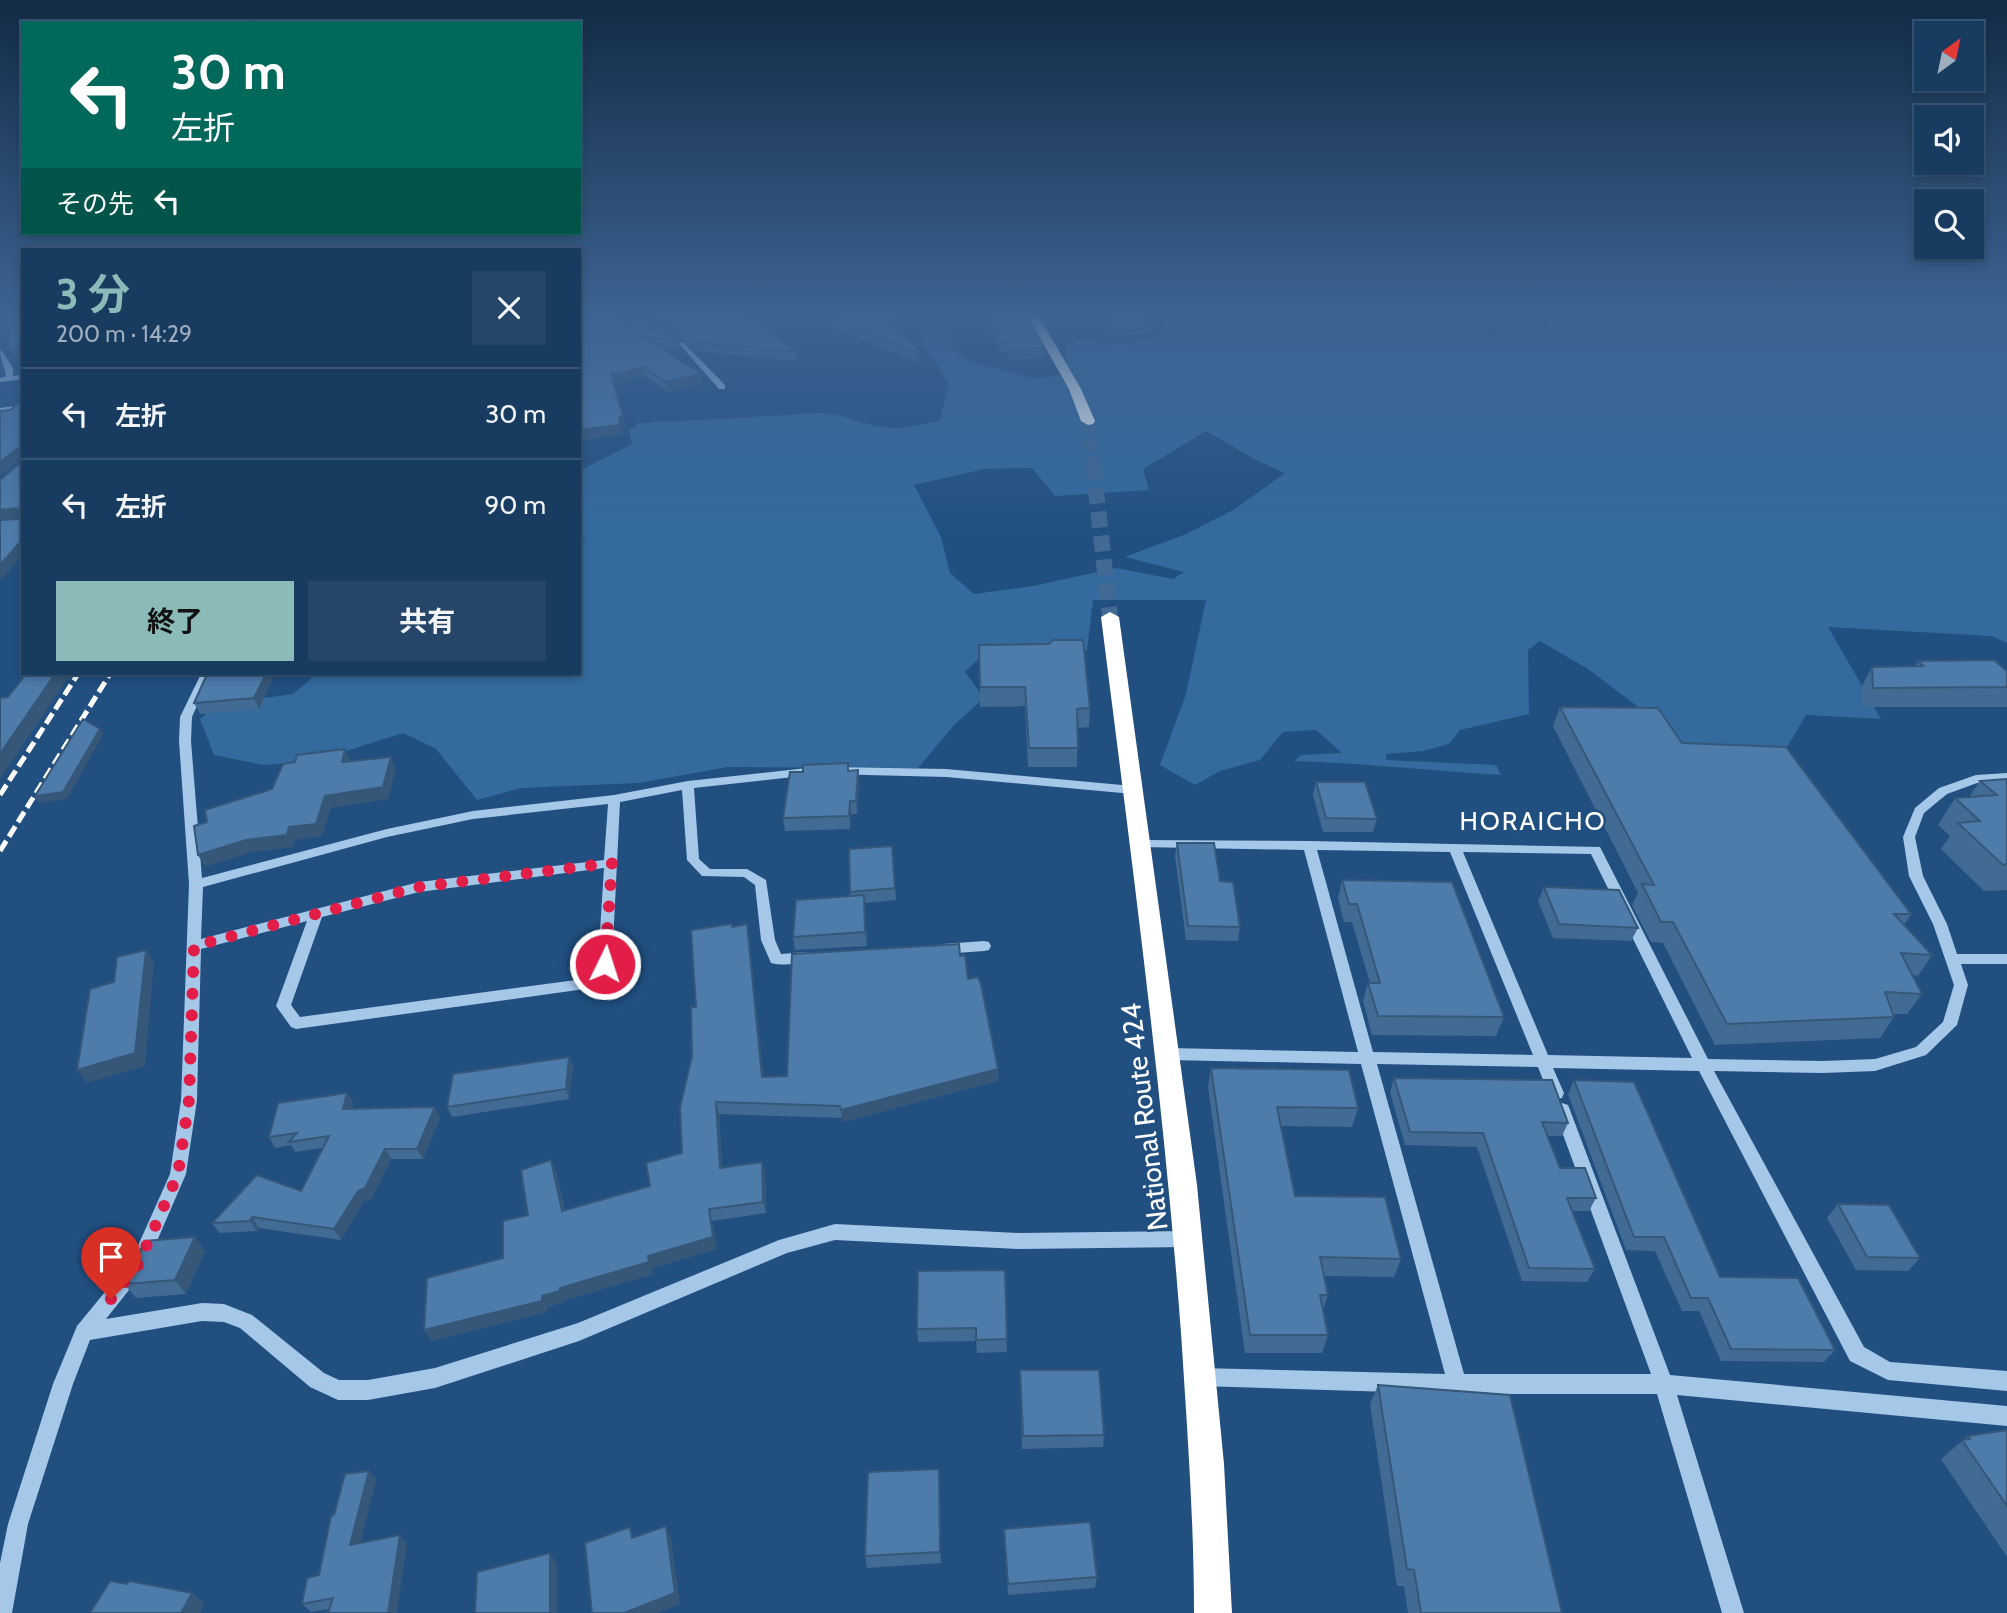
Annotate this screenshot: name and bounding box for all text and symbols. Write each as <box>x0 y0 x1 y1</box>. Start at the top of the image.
north arrow <box>1914 21 1984 91</box>
map controls <box>1914 21 1984 259</box>
text: 30 m <box>171 42 286 101</box>
icon: left <box>56 49 147 140</box>
button: sound <box>1914 105 1984 175</box>
text: 左折 <box>171 108 235 147</box>
icon: left <box>148 182 186 220</box>
text: その先 <box>56 188 134 220</box>
button: search <box>1914 189 1984 259</box>
text: 3 分 <box>56 268 130 320</box>
button: close <box>472 271 546 345</box>
text: 200 m · 14:29 <box>56 320 192 348</box>
icon: left <box>56 395 94 433</box>
text: 30 m <box>485 398 546 430</box>
text: 左折 <box>115 400 167 432</box>
icon: left <box>56 486 94 524</box>
text: 90 m <box>484 489 546 521</box>
text: 左折 <box>115 491 167 523</box>
button: 終了 <box>56 581 294 661</box>
button: 共有 <box>308 581 546 661</box>
district label: HORAICHO <box>1459 805 1607 837</box>
position arrow <box>568 927 642 1001</box>
street label: National Route 424 <box>1113 1001 1175 1233</box>
pin <box>81 1227 141 1299</box>
icon: arrive <box>92 1238 130 1276</box>

